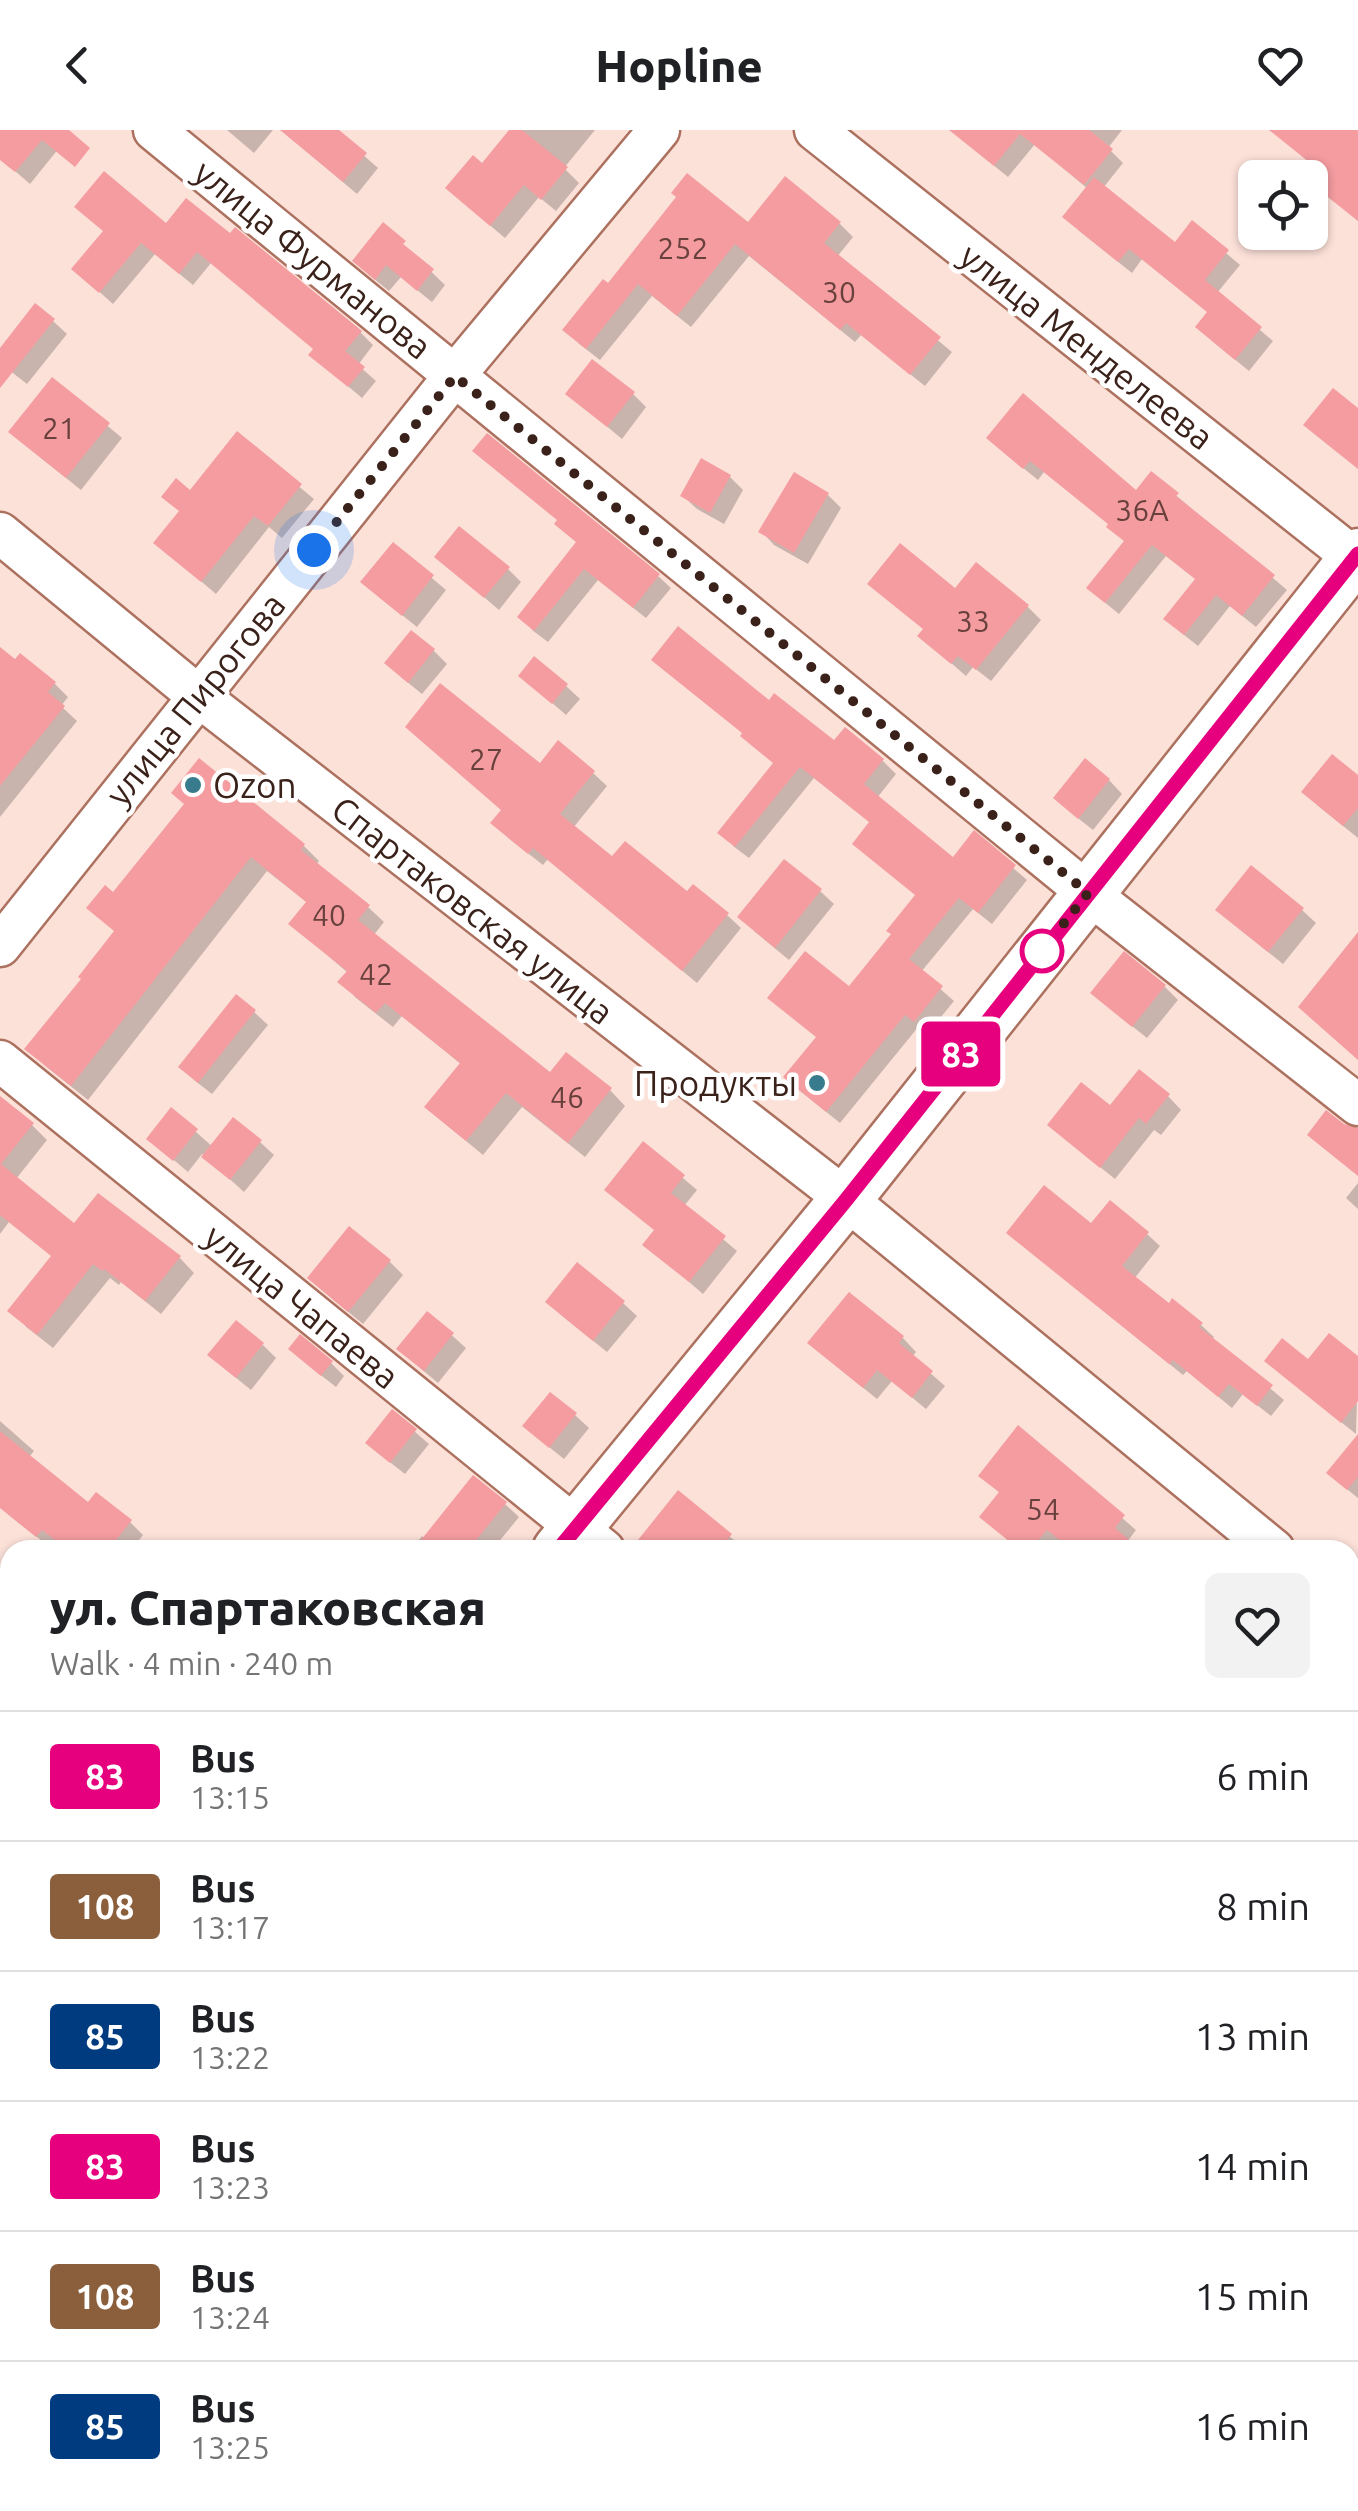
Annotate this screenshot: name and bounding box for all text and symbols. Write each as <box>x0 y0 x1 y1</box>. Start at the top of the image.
icon: back <box>50 38 105 93</box>
icon: heart <box>1253 38 1308 93</box>
text: Hopline <box>595 40 763 91</box>
street label: улица Фурманова <box>187 151 439 367</box>
map controls <box>1238 160 1328 250</box>
button: locate <box>1238 160 1328 250</box>
house number: 252 <box>658 231 708 265</box>
street label: улица Менделеева <box>952 235 1222 457</box>
house number: 30 <box>822 275 856 309</box>
house number: 21 <box>42 411 76 445</box>
house number: 36А <box>1115 493 1169 527</box>
your location <box>289 525 339 575</box>
street label: улица Пирогова <box>97 585 293 813</box>
house number: 33 <box>956 604 990 638</box>
house number: 27 <box>469 742 503 776</box>
place label: Ozon <box>213 765 296 805</box>
marker: Ozon <box>182 774 204 796</box>
street label: Спартаковская улица <box>325 788 621 1032</box>
house number: 40 <box>312 898 346 932</box>
unlabelled marker <box>1021 930 1063 972</box>
house number: 42 <box>359 957 393 991</box>
line badge: 83 <box>916 1022 1006 1086</box>
text: 83 <box>941 1034 981 1074</box>
place label: Продукты <box>634 1063 797 1103</box>
marker: Продукты <box>806 1072 828 1094</box>
house number: 46 <box>550 1080 584 1114</box>
street label: улица Чапаева <box>197 1216 407 1396</box>
house number: 54 <box>1026 1492 1060 1526</box>
button: heart <box>1205 1573 1310 1678</box>
text: ул. Спартаковская <box>50 1580 486 1634</box>
text: Walk · 4 min · 240 m <box>50 1645 333 1681</box>
text: Bus <box>190 1737 255 1779</box>
text: 6 min <box>1216 1755 1310 1797</box>
text: 83 <box>85 1756 125 1796</box>
text: 13:15 <box>190 1779 270 1815</box>
text: Bus <box>190 1867 255 1909</box>
text: 8 min <box>1216 1885 1310 1927</box>
text: 108 <box>75 1886 135 1926</box>
text: 13:17 <box>190 1909 270 1945</box>
text: Bus <box>190 1997 255 2039</box>
text: 13 min <box>1195 2015 1310 2057</box>
text: 85 <box>85 2016 125 2056</box>
text: 13:22 <box>190 2039 270 2075</box>
text: Bus <box>190 2127 255 2169</box>
text: 14 min <box>1195 2145 1310 2187</box>
text: 83 <box>85 2146 125 2186</box>
text: 13:23 <box>190 2169 270 2205</box>
text: Bus <box>190 2257 255 2299</box>
text: 15 min <box>1195 2275 1310 2317</box>
text: 108 <box>75 2276 135 2316</box>
text: 13:24 <box>190 2299 270 2335</box>
text: Bus <box>190 2387 255 2429</box>
text: 16 min <box>1195 2405 1310 2447</box>
text: 85 <box>85 2406 125 2446</box>
text: 13:25 <box>190 2429 270 2465</box>

